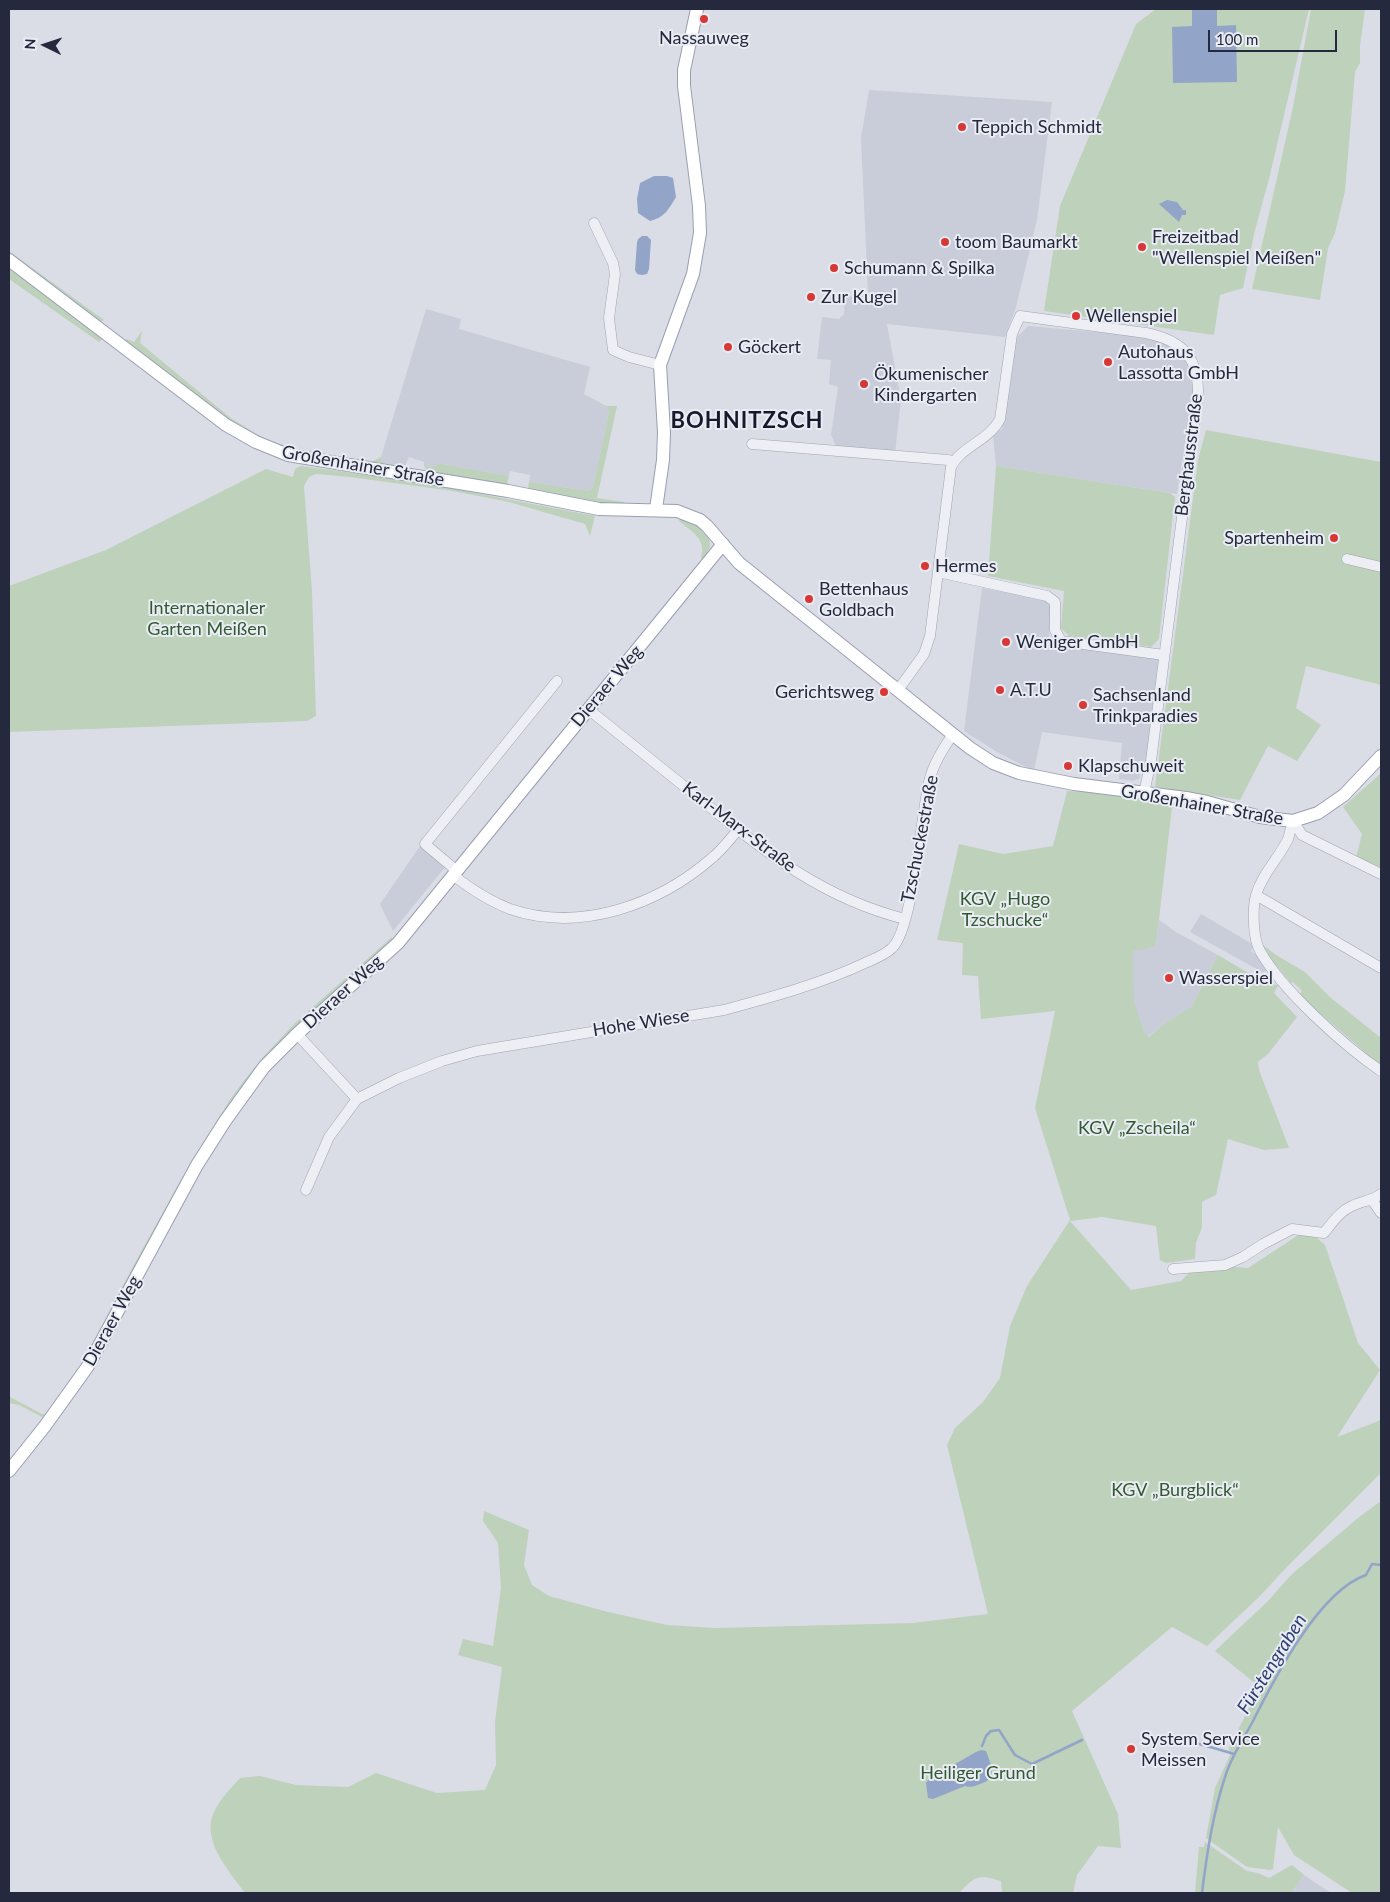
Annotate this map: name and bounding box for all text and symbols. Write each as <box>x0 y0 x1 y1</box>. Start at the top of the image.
marker: Nassauweg <box>698 13 710 25</box>
north arrow <box>20 20 70 70</box>
scale bar <box>1210 20 1339 52</box>
place label: Nassauweg <box>659 27 749 49</box>
text: 100 m <box>1216 30 1258 48</box>
text: N <box>21 38 38 50</box>
place label: Teppich Schmidt <box>972 116 1102 138</box>
marker: Teppich Schmidt <box>956 121 968 133</box>
place label: Freizeitbad "Wellenspiel Meißen" <box>1152 226 1321 268</box>
place label: toom Baumarkt <box>955 231 1078 253</box>
marker: toom Baumarkt <box>939 236 951 248</box>
marker: Freizeitbad "Wellenspiel Meißen" <box>1136 241 1148 253</box>
place label: Schumann & Spilka <box>844 257 995 279</box>
marker: Schumann & Spilka <box>828 262 840 274</box>
place label: Zur Kugel <box>821 286 897 308</box>
marker: Zur Kugel <box>805 291 817 303</box>
place label: Wellenspiel <box>1086 305 1177 327</box>
marker: Wellenspiel <box>1070 310 1082 322</box>
place label: Göckert <box>738 336 801 358</box>
marker: Göckert <box>722 341 734 353</box>
place label: Autohaus Lassotta GmbH <box>1118 341 1239 384</box>
marker: Autohaus Lassotta GmbH <box>1102 356 1114 368</box>
place label: Ökumenischer Kindergarten <box>874 363 989 406</box>
marker: Ökumenischer Kindergarten <box>858 378 870 390</box>
street label: Berghausstraße <box>1171 393 1207 517</box>
district label: BOHNITZSCH <box>669 408 825 434</box>
street label: Großenhainer Straße <box>280 441 446 491</box>
place label: Spartenheim <box>1224 527 1324 549</box>
marker: Spartenheim <box>1328 532 1340 544</box>
place label: Hermes <box>935 555 997 577</box>
marker: Hermes <box>919 560 931 572</box>
place label: Bettenhaus Goldbach <box>819 578 909 620</box>
marker: Bettenhaus Goldbach <box>803 593 815 605</box>
park label: Internationaler Garten Meißen <box>147 597 267 640</box>
place label: Weniger GmbH <box>1016 631 1139 653</box>
marker: Weniger GmbH <box>1000 636 1012 648</box>
street label: Dieraer Weg <box>567 641 647 731</box>
place label: A.T.U <box>1010 679 1052 701</box>
place label: Gerichtsweg <box>775 681 874 703</box>
marker: A.T.U <box>994 684 1006 696</box>
place label: Sachsenland Trinkparadies <box>1093 684 1198 726</box>
marker: Gerichtsweg <box>878 686 890 698</box>
marker: Sachsenland Trinkparadies <box>1077 699 1089 711</box>
place label: Klapschuweit <box>1078 755 1184 777</box>
marker: Klapschuweit <box>1062 760 1074 772</box>
street label: Tzschuckestraße <box>897 773 943 905</box>
street label: Karl-Marx-Straße <box>678 777 800 877</box>
street label: Großenhainer Straße <box>1119 780 1285 830</box>
park label: KGV „Hugo Tzschucke“ <box>960 888 1050 931</box>
street label: Dieraer Weg <box>299 951 387 1033</box>
place label: Wasserspiel <box>1179 967 1273 989</box>
marker: Wasserspiel <box>1163 972 1175 984</box>
street label: Hohe Wiese <box>591 1005 691 1041</box>
park label: KGV „Zscheila“ <box>1078 1117 1196 1139</box>
street label: Dieraer Weg <box>78 1272 146 1370</box>
park label: KGV „Burgblick“ <box>1111 1479 1239 1501</box>
water label: Fürstengraben <box>1232 1610 1312 1718</box>
place label: System Service Meissen <box>1141 1728 1260 1770</box>
marker: System Service Meissen <box>1125 1743 1137 1755</box>
park label: Heiliger Grund <box>920 1762 1036 1784</box>

